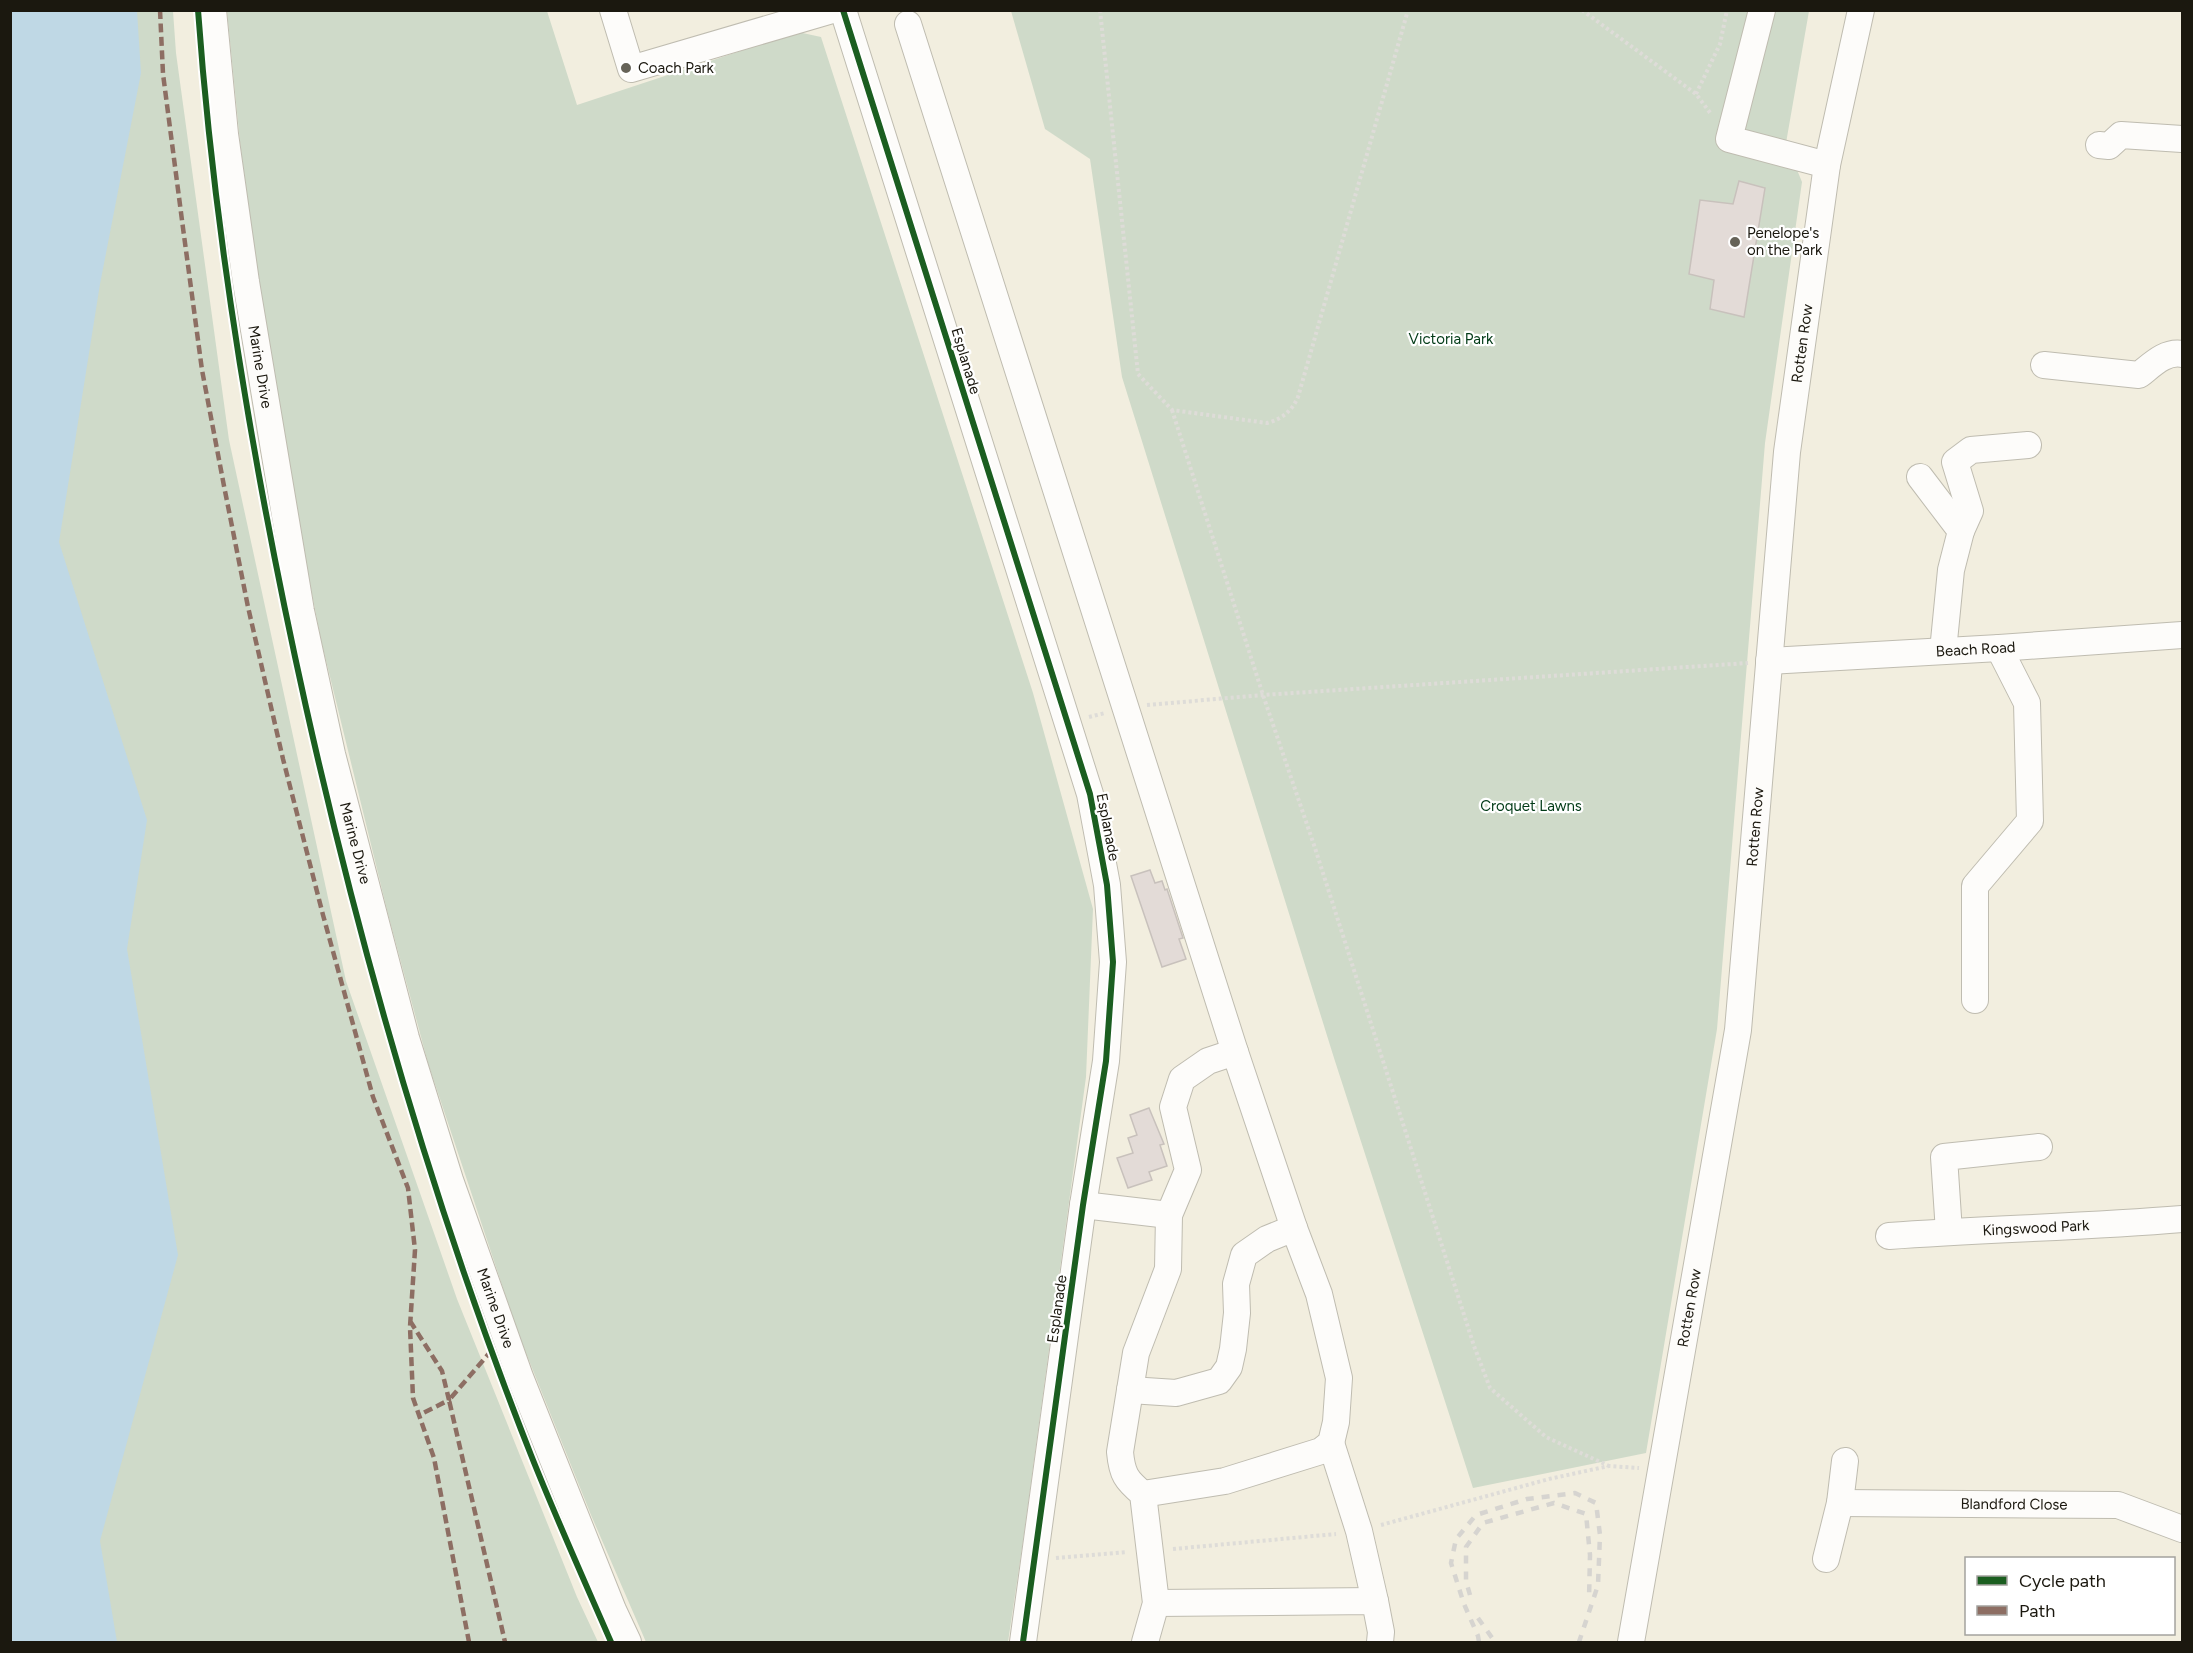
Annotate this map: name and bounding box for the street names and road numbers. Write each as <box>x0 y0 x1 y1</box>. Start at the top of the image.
street label: Rotten Row <box>1788 303 1817 384</box>
street label: Marine Drive <box>244 324 276 410</box>
street label: Esplanade <box>947 326 985 396</box>
street label: Beach Road <box>1935 638 2016 661</box>
street label: Rotten Row <box>1743 786 1768 867</box>
street label: Esplanade <box>1093 792 1123 862</box>
street label: Marine Drive <box>336 800 375 886</box>
street label: Kingswood Park <box>1982 1216 2090 1239</box>
street label: Marine Drive <box>473 1265 518 1351</box>
street label: Rotten Row <box>1674 1267 1705 1349</box>
street label: Esplanade <box>1043 1274 1071 1344</box>
street label: Blandford Close <box>1960 1495 2068 1514</box>

